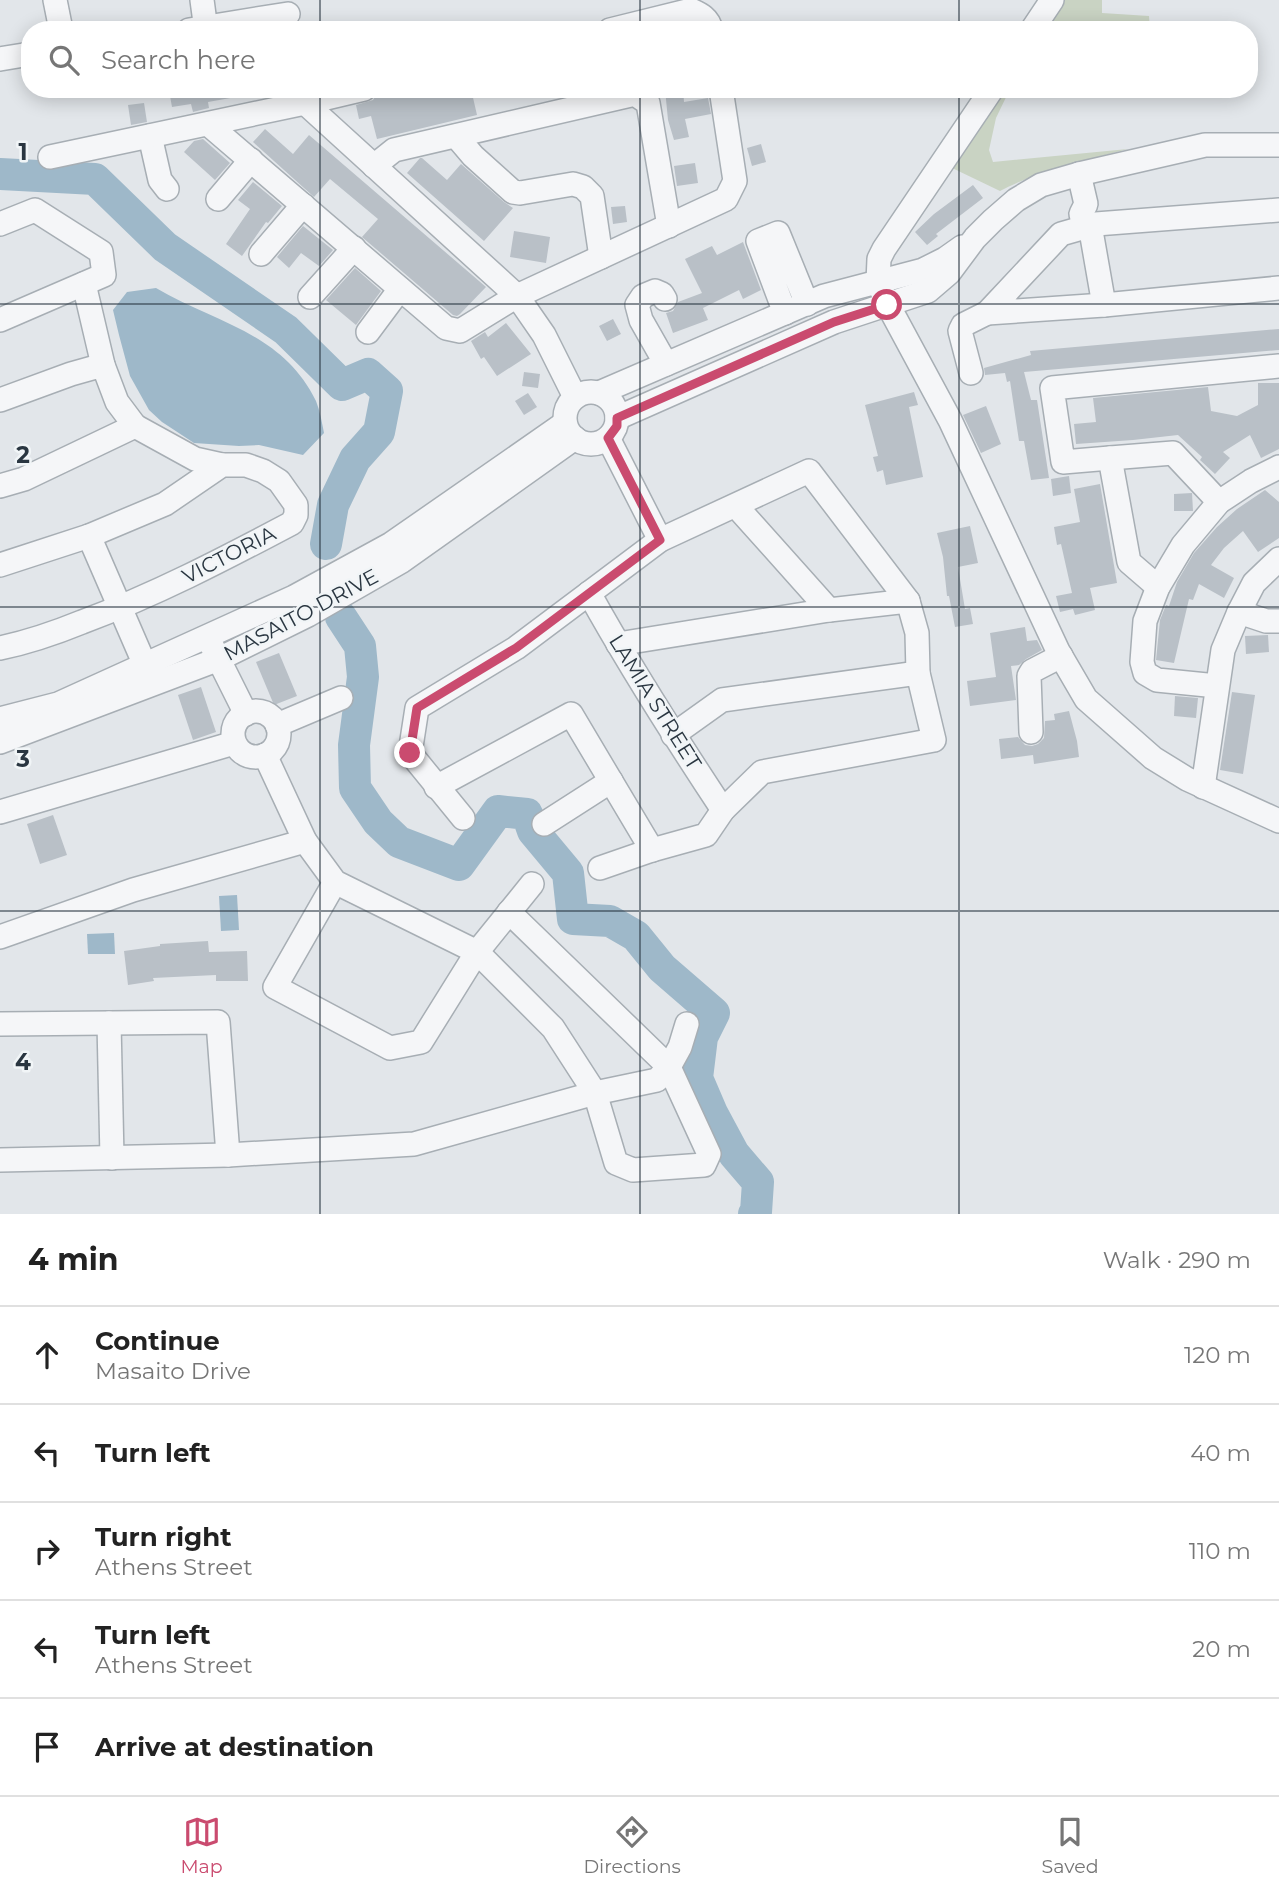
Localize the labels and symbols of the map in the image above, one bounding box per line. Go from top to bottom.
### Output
text: 1 [18,138,28,166]
route start [871,289,902,320]
text: 2 [16,441,30,469]
street label: VICTORIA [178,520,280,589]
street label: MASAITO DRIVE [219,563,382,666]
street label: LAMIA STREET [604,630,707,774]
route end [394,737,425,768]
text: 3 [15,745,30,773]
text: 4 [15,1048,31,1076]

